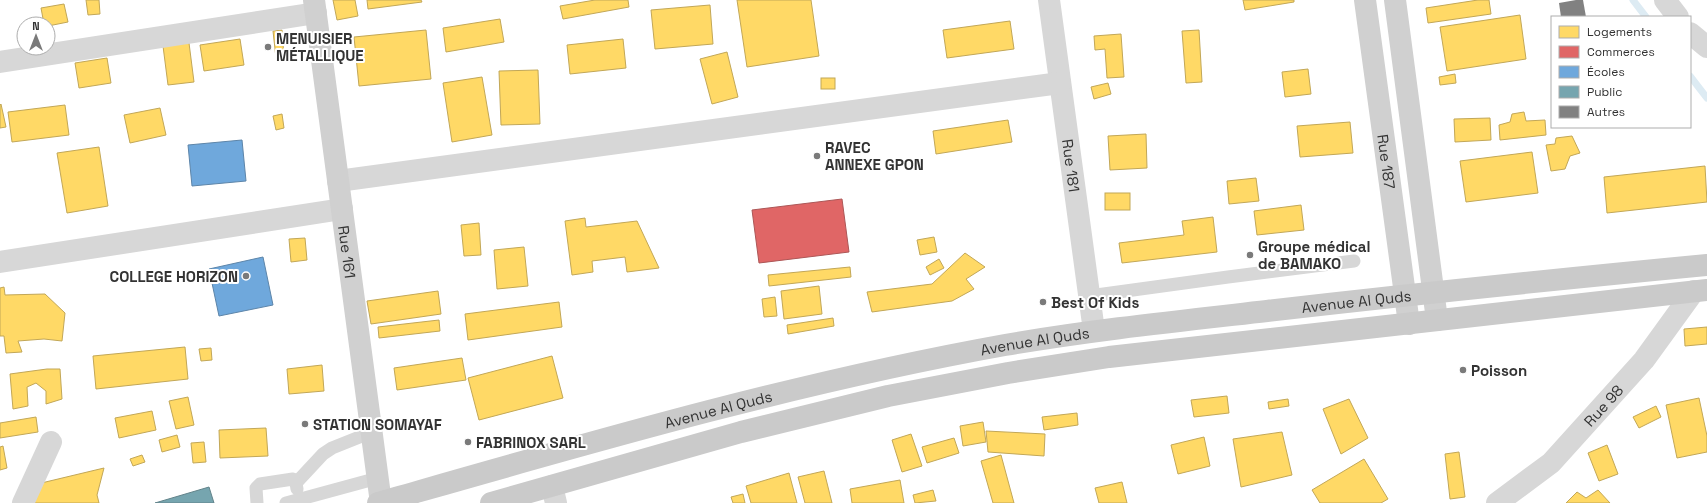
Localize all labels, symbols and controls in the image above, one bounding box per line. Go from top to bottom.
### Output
north arrow [16,16,56,56]
legend [1551,16,1691,128]
text: N [32,19,40,33]
text: Logements [1587,24,1652,40]
place label: MENUISIER MÉTALLIQUE [276,29,364,65]
marker: MENUISIER MÉTALLIQUE [263,42,273,52]
text: Commerces [1587,44,1655,60]
text: Écoles [1587,64,1625,80]
text: Public [1587,84,1622,100]
text: Autres [1587,104,1625,120]
street label: Rue 187 [1374,133,1400,190]
place label: RAVEC ANNEXE GPON [825,138,924,174]
street label: Rue 181 [1058,138,1085,193]
marker: RAVEC ANNEXE GPON [812,151,822,161]
street label: Rue 161 [335,224,360,279]
place label: Groupe médical de BAMAKO [1258,237,1371,273]
marker: Groupe médical de BAMAKO [1245,250,1255,260]
place label: COLLEGE HORIZON [110,267,238,286]
marker: COLLEGE HORIZON [241,271,251,281]
street label: Avenue Al Quds [1300,285,1412,316]
place label: Best Of Kids [1051,293,1139,312]
marker: Best Of Kids [1038,297,1048,307]
street label: Avenue Al Quds [979,323,1091,359]
place label: Poisson [1471,361,1527,380]
marker: Poisson [1458,365,1468,375]
street label: Rue 98 [1579,380,1627,430]
street label: Avenue Al Quds [662,386,774,432]
place label: STATION SOMAYAF [313,415,442,434]
marker: STATION SOMAYAF [300,419,310,429]
place label: FABRINOX SARL [476,433,586,452]
marker: FABRINOX SARL [463,437,473,447]

